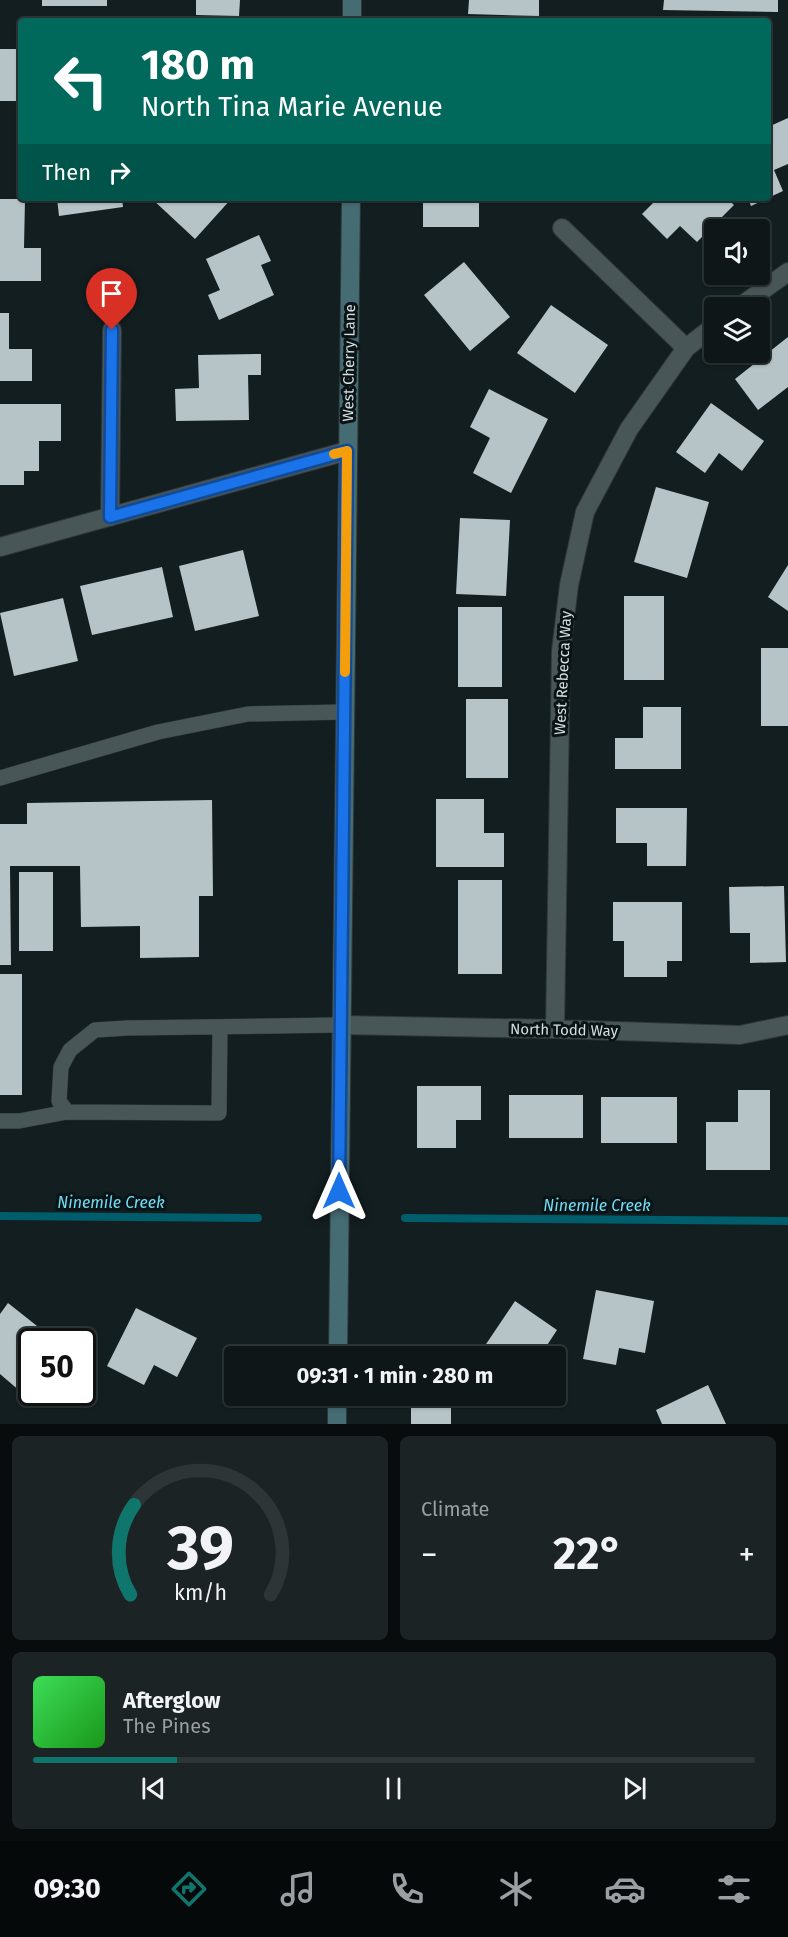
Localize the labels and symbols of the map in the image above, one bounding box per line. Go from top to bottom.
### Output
pin [86,268,137,330]
street label: West Cherry Lane [339,304,359,422]
street label: West Rebecca Way [551,610,575,735]
street label: North Todd Way [510,1020,619,1040]
position arrow [307,1159,371,1223]
water label: Ninemile Creek [57,1193,165,1212]
water label: Ninemile Creek [543,1196,651,1215]
speed limit sign: 50 [18,1328,96,1406]

